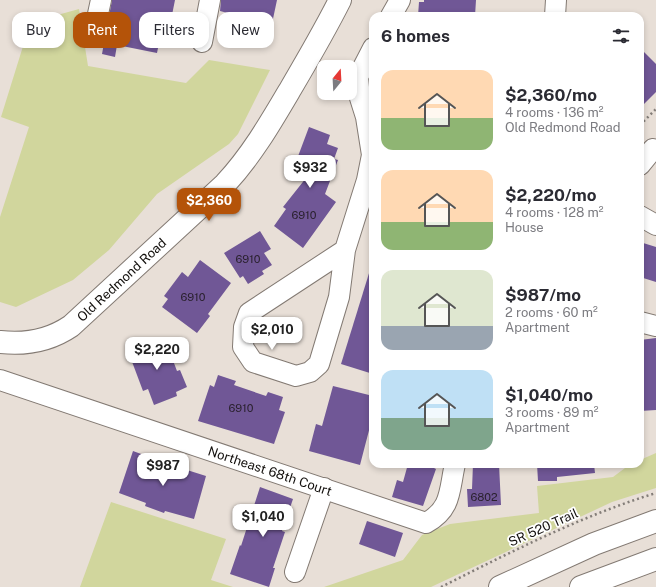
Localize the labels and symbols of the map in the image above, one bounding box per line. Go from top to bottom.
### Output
north arrow [317,60,357,100]
pin: $932 [286,155,334,189]
pin: $2,360 [176,188,242,222]
house number: 6910 [292,209,317,221]
street label: Old Redmond Road [74,235,169,325]
house number: 6910 [236,253,261,265]
house number: 6910 [181,291,206,303]
pin: $2,010 [239,317,305,351]
pin: $2,220 [124,337,190,371]
house number: 6910 [229,402,254,414]
street label: Northeast 68th Court [206,443,334,499]
pin: $987 [139,453,187,487]
house number: 6802 [470,491,498,503]
pin: $1,040 [230,504,296,538]
street label: SR 520 Trail [506,505,580,549]

